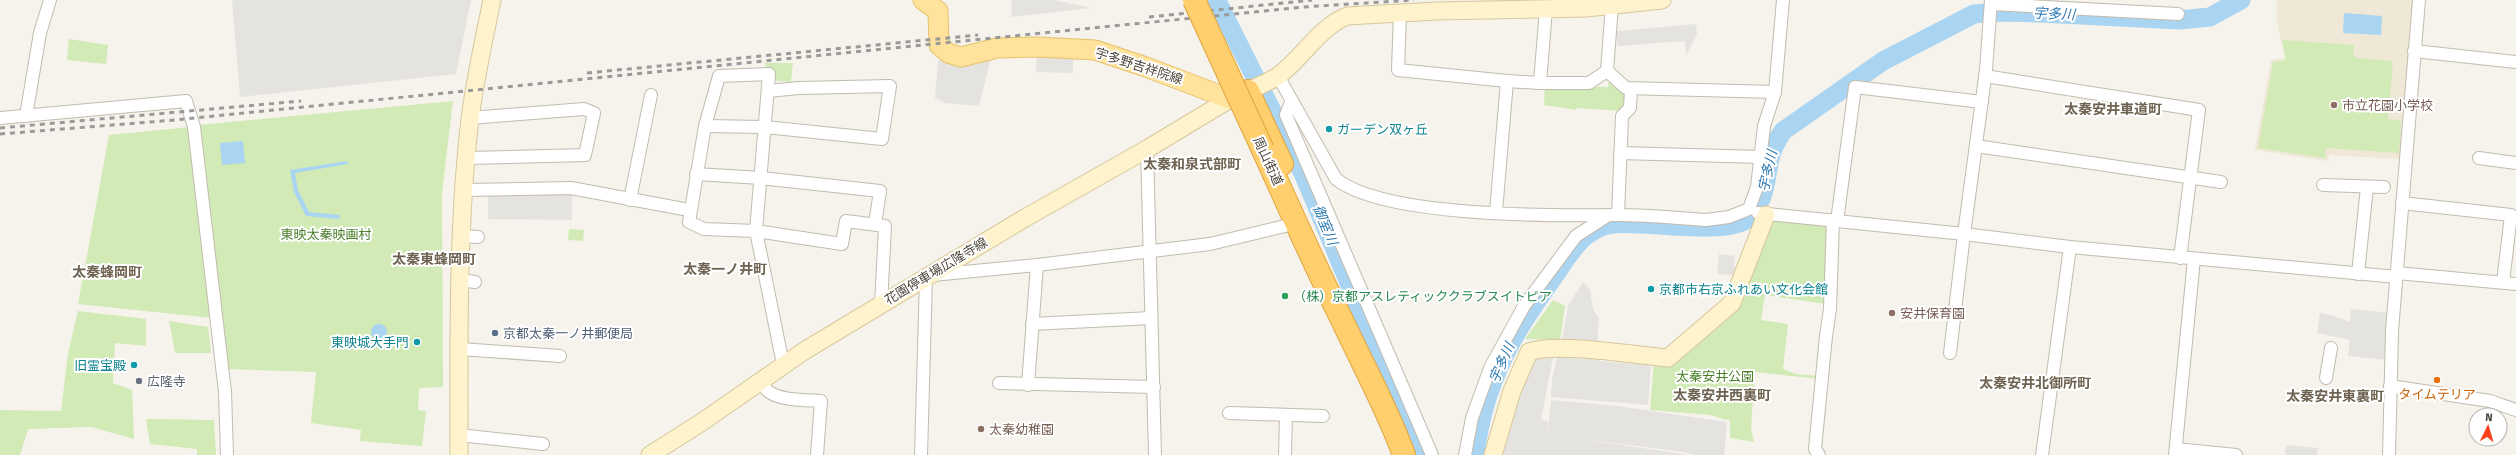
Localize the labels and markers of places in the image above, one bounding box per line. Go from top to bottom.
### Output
place label: 市立花園小学校 [2342,98,2433,113]
marker: 市立花園小学校 [2329,100,2339,110]
place label: ガーデン双ヶ丘 [1337,122,1428,137]
marker: ガーデン双ヶ丘 [1324,124,1334,134]
place label: 京都市右京ふれあい文化会館 [1659,282,1828,297]
marker: 京都市右京ふれあい文化会館 [1646,284,1656,294]
place label: （株）京都アスレティッククラブスイトピア [1293,289,1552,304]
marker: （株）京都アスレティッククラブスイトピア [1280,291,1290,301]
place label: 安井保育園 [1900,306,1965,321]
marker: 安井保育園 [1887,308,1897,318]
place label: 京都太秦一ノ井郵便局 [503,326,633,341]
marker: 京都太秦一ノ井郵便局 [490,328,500,338]
place label: 東映城大手門 [331,335,409,350]
marker: 東映城大手門 [412,337,422,347]
place label: 旧霊宝殿 [74,358,126,373]
marker: 旧霊宝殿 [129,360,139,370]
place label: 広隆寺 [147,374,186,389]
marker: タイムテリア [2432,375,2442,385]
marker: 広隆寺 [134,376,144,386]
place label: タイムテリア [2398,387,2476,402]
place label: 太秦幼稚園 [989,422,1054,437]
marker: 太秦幼稚園 [976,424,986,434]

